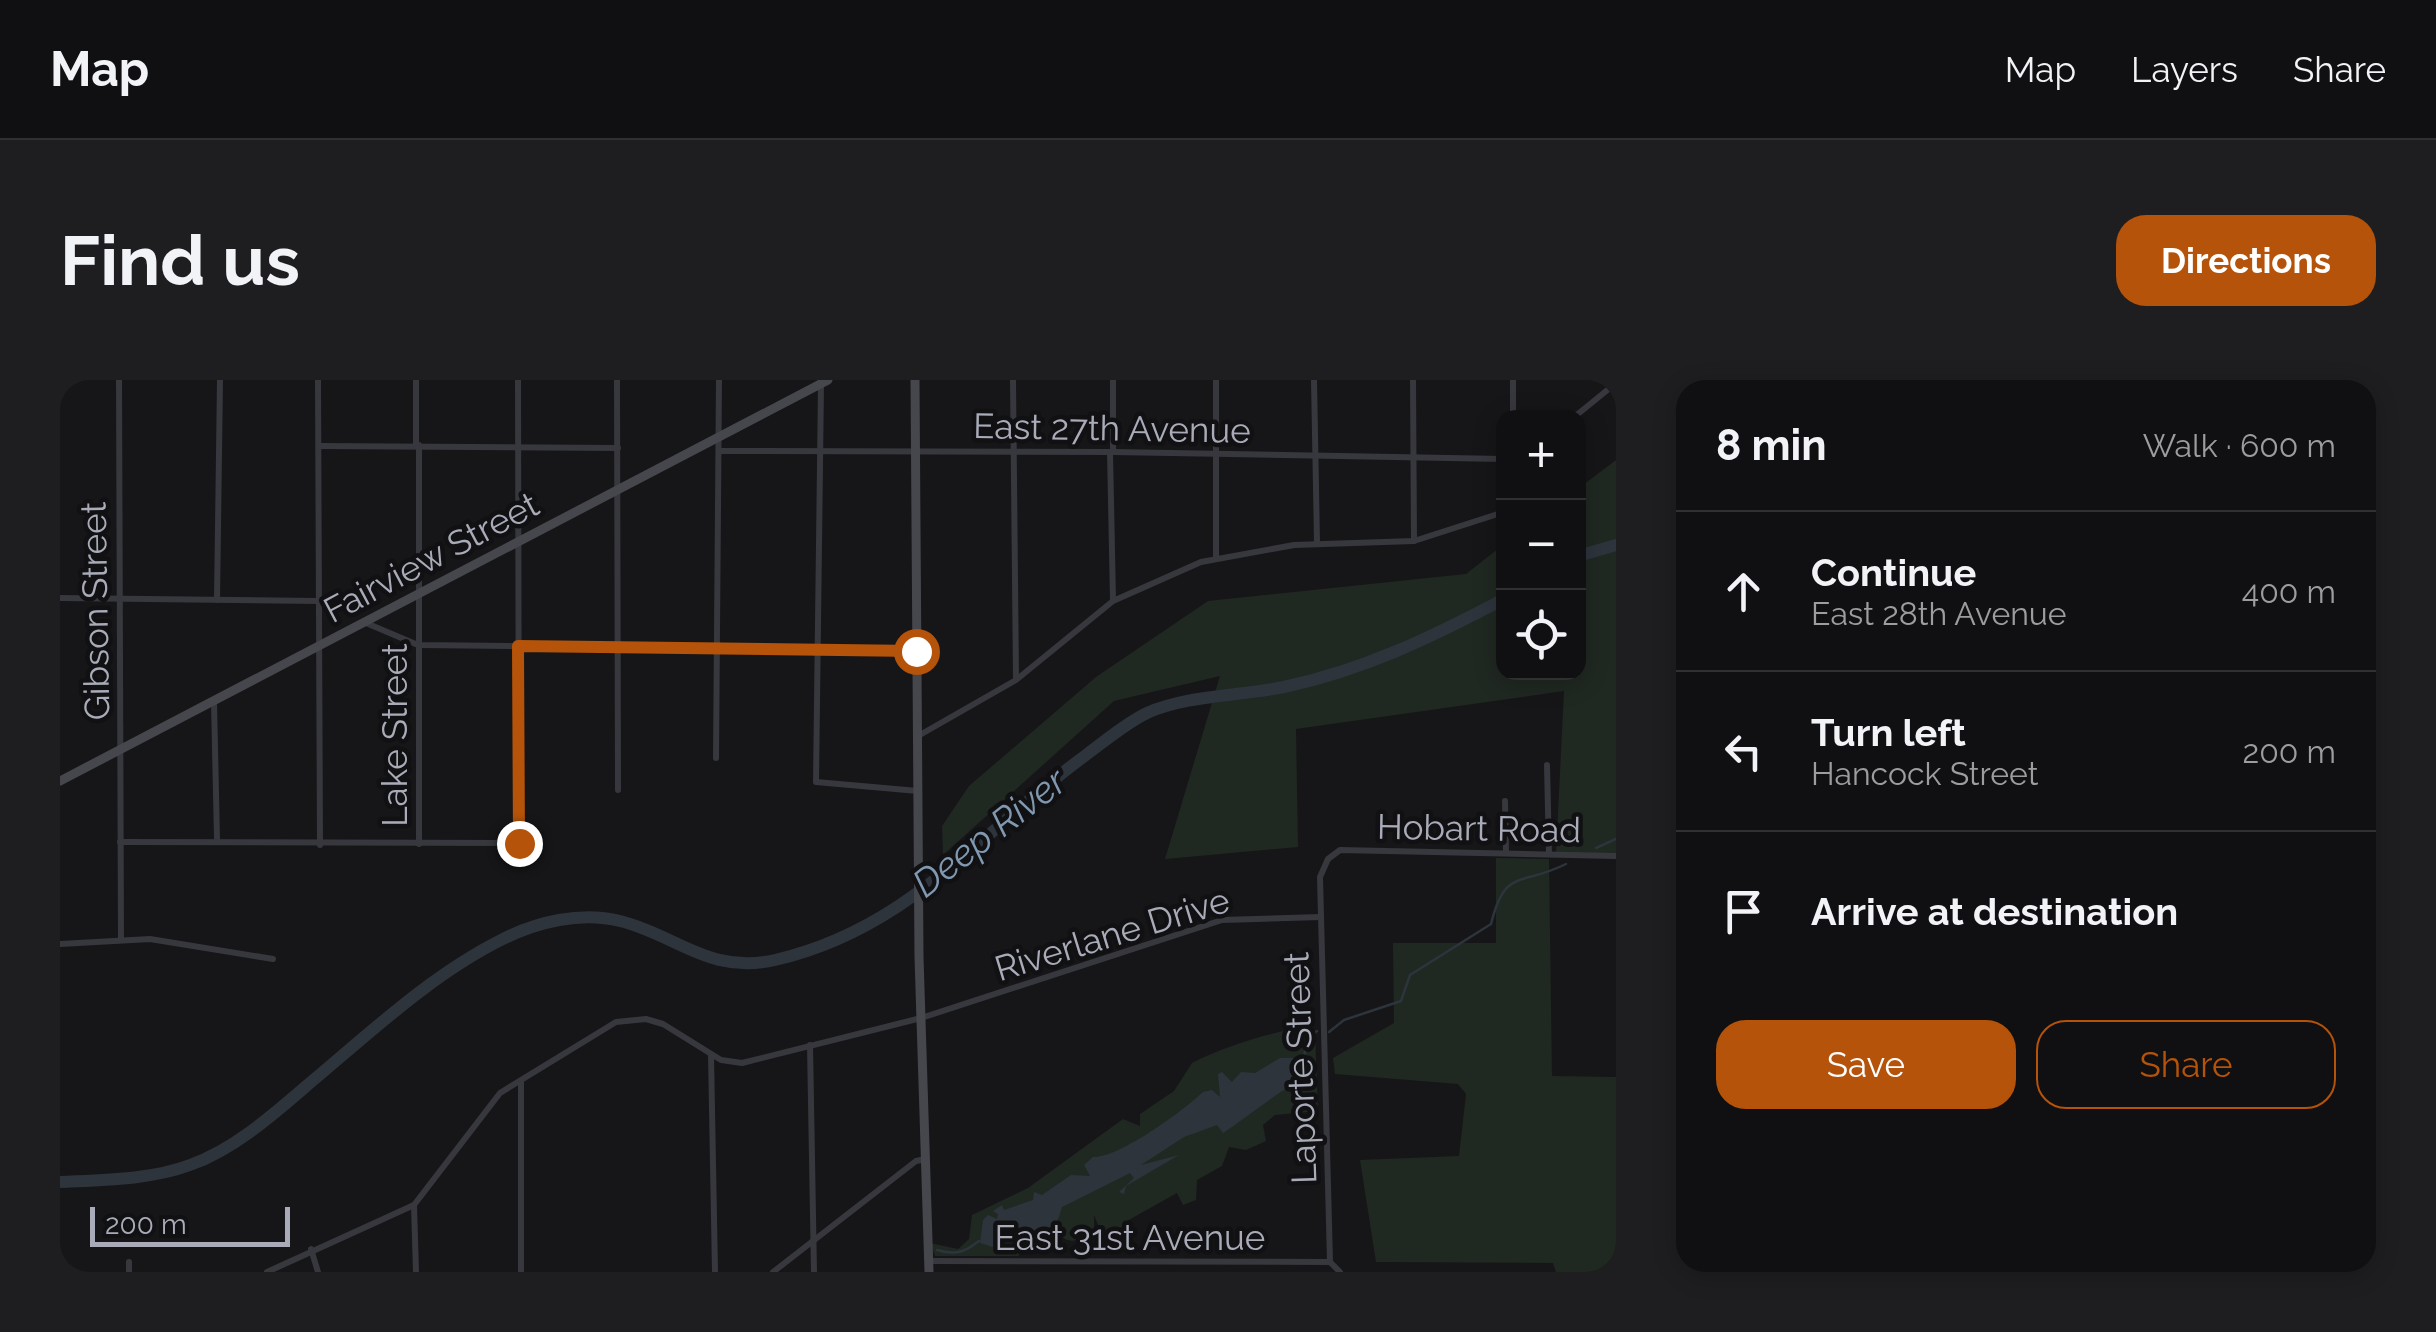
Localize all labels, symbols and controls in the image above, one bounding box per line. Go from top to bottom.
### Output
text: Map [50,41,149,97]
text: Map [2005,49,2076,90]
text: Layers [2131,49,2238,90]
text: Share [2293,49,2386,90]
button: Directions [2116,215,2376,306]
text: Find us [60,219,300,301]
street label: East 27th Avenue [973,405,1251,451]
map controls [1496,410,1586,680]
button: + [1496,410,1586,500]
text: 8 min [1716,421,1827,470]
text: Walk · 600 m [2143,427,2336,464]
street label: Fairview Street [317,483,546,631]
button: − [1496,500,1586,590]
street label: Gibson Street [73,501,117,721]
text: Continue [1811,550,1976,595]
icon: ahead [1716,564,1771,619]
text: 400 m [2242,573,2336,610]
button: locate [1496,590,1586,680]
text: East 28th Avenue [1811,595,2067,632]
route start [894,629,940,675]
street label: Lake Street [374,643,415,827]
text: Turn left [1811,710,1966,755]
icon: left [1716,724,1771,779]
text: 200 m [2243,733,2336,770]
text: Hancock Street [1811,755,2038,792]
water label: Deep River [903,757,1076,906]
street label: Hobart Road [1377,806,1581,850]
route end [497,821,543,867]
street label: Riverlane Drive [990,879,1234,989]
icon: arrive [1716,884,1771,939]
text: Arrive at destination [1811,889,2178,934]
street label: Laporte Street [1275,951,1325,1185]
button: Save [1716,1020,2016,1109]
button: Share [2036,1020,2336,1109]
scale bar [90,1202,290,1246]
text: 200 m [105,1208,187,1241]
street label: East 31st Avenue [995,1217,1265,1258]

